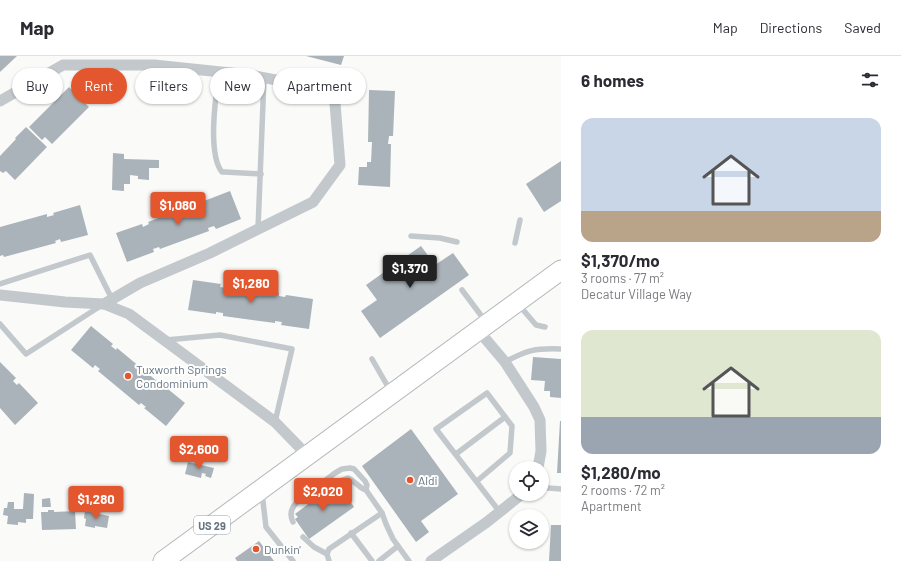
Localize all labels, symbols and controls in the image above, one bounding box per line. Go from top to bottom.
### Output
text: Map [20,16,54,39]
text: Map [713,19,738,36]
text: Directions [760,19,822,36]
text: Saved [844,19,881,36]
chip: Buy [12,68,63,104]
chip: Rent [71,68,127,104]
chip: Filters [135,68,202,104]
chip: New [210,68,265,104]
chip: Apartment [273,68,366,104]
icon: filters [859,69,881,91]
text: 6 homes [581,70,644,90]
icon: home [695,144,767,216]
pin: $1,080 [145,192,211,226]
text: $1,080 [160,197,197,213]
text: $1,370/mo [581,250,660,270]
pin: $1,370 [377,255,443,289]
text: $1,370 [392,260,428,276]
pin: $1,280 [218,270,284,304]
text: 3 rooms · 77 m² [581,270,664,286]
text: $1,280 [232,275,270,291]
text: Decatur Village Way [581,286,692,302]
icon: home [695,356,767,428]
place label: Tuxworth Springs Condominium [136,362,227,390]
marker: Tuxworth Springs Condominium [123,371,133,381]
pin: $2,600 [166,436,232,470]
text: $2,600 [179,441,219,457]
map controls [509,461,549,549]
button: locate [509,461,549,501]
text: $1,280/mo [581,462,661,482]
place label: Aldi [418,473,438,487]
marker: Aldi [405,475,415,485]
pin: $2,020 [290,478,356,512]
text: 2 rooms · 72 m² [581,482,665,498]
text: $2,020 [303,483,343,499]
pin: $1,280 [63,486,129,520]
text: $1,280 [77,491,115,507]
text: Apartment [581,498,642,514]
button: layers [509,509,549,549]
road number: US 29 [194,516,230,534]
place label: Dunkin' [264,542,301,556]
marker: Dunkin' [251,544,261,554]

